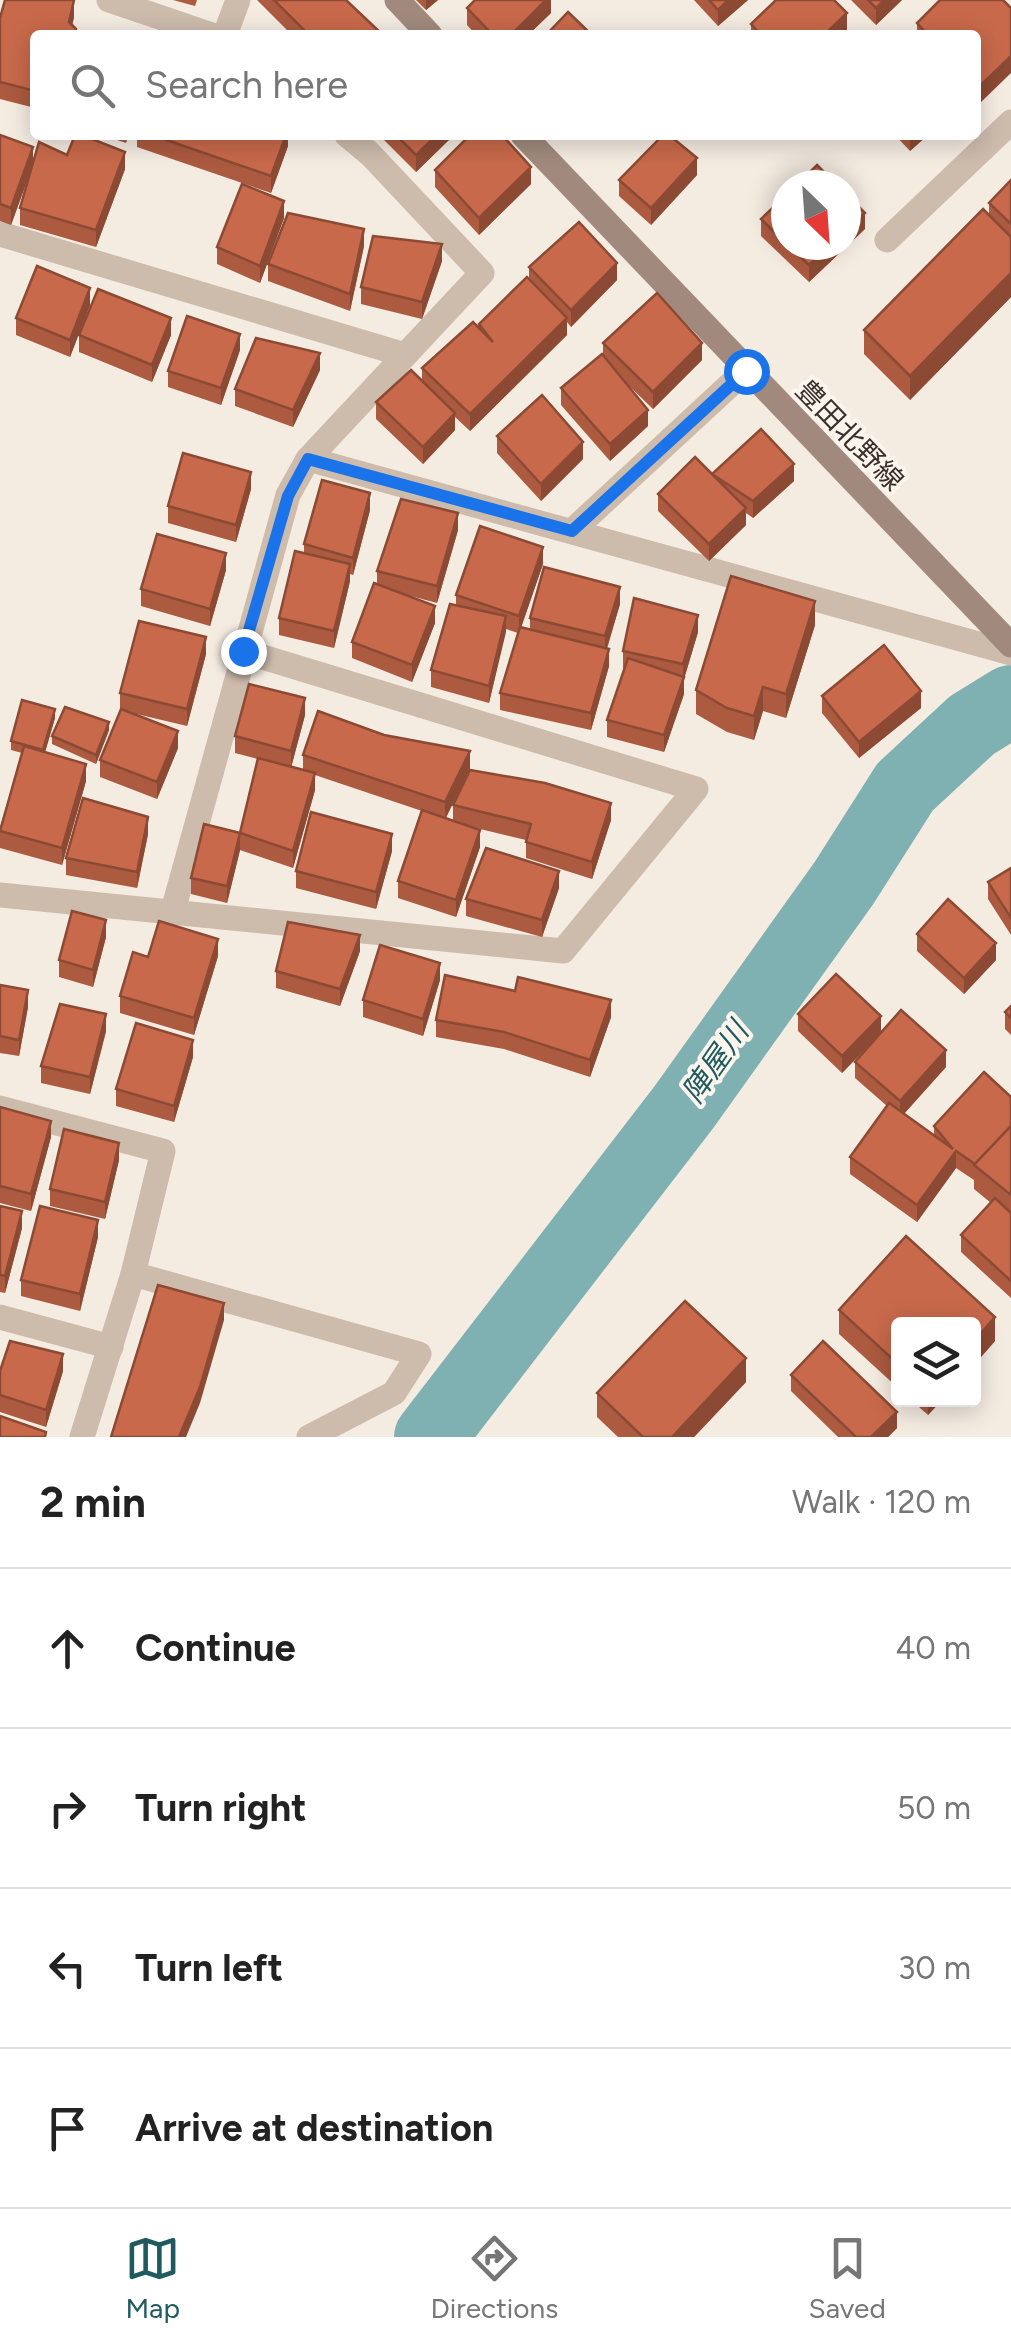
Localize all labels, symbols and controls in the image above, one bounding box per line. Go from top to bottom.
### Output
search box [30,30,981,140]
icon: search [65,58,120,113]
text: Search here [145,62,348,108]
north arrow [771,170,861,260]
route start [724,349,770,395]
street label: 豊田北野線 [789,373,911,497]
route end [221,629,267,675]
water label: 陣屋川 [674,1012,758,1109]
map controls [891,1317,981,1407]
button: layers [891,1317,981,1407]
text: 2 min [40,1477,146,1528]
text: Walk · 120 m [792,1483,971,1521]
icon: ahead [40,1621,95,1676]
text: Continue [135,1625,296,1671]
text: 40 m [895,1629,971,1667]
icon: right [40,1781,95,1836]
text: Turn right [135,1785,307,1831]
text: 50 m [897,1789,971,1827]
icon: left [40,1941,95,1996]
text: Turn left [135,1945,283,1991]
text: 30 m [898,1949,971,1987]
icon: arrive [40,2101,95,2156]
text: Arrive at destination [135,2105,493,2151]
tab: Map [125,2231,180,2325]
tab: Directions [431,2231,558,2325]
tab: Saved [809,2231,886,2325]

